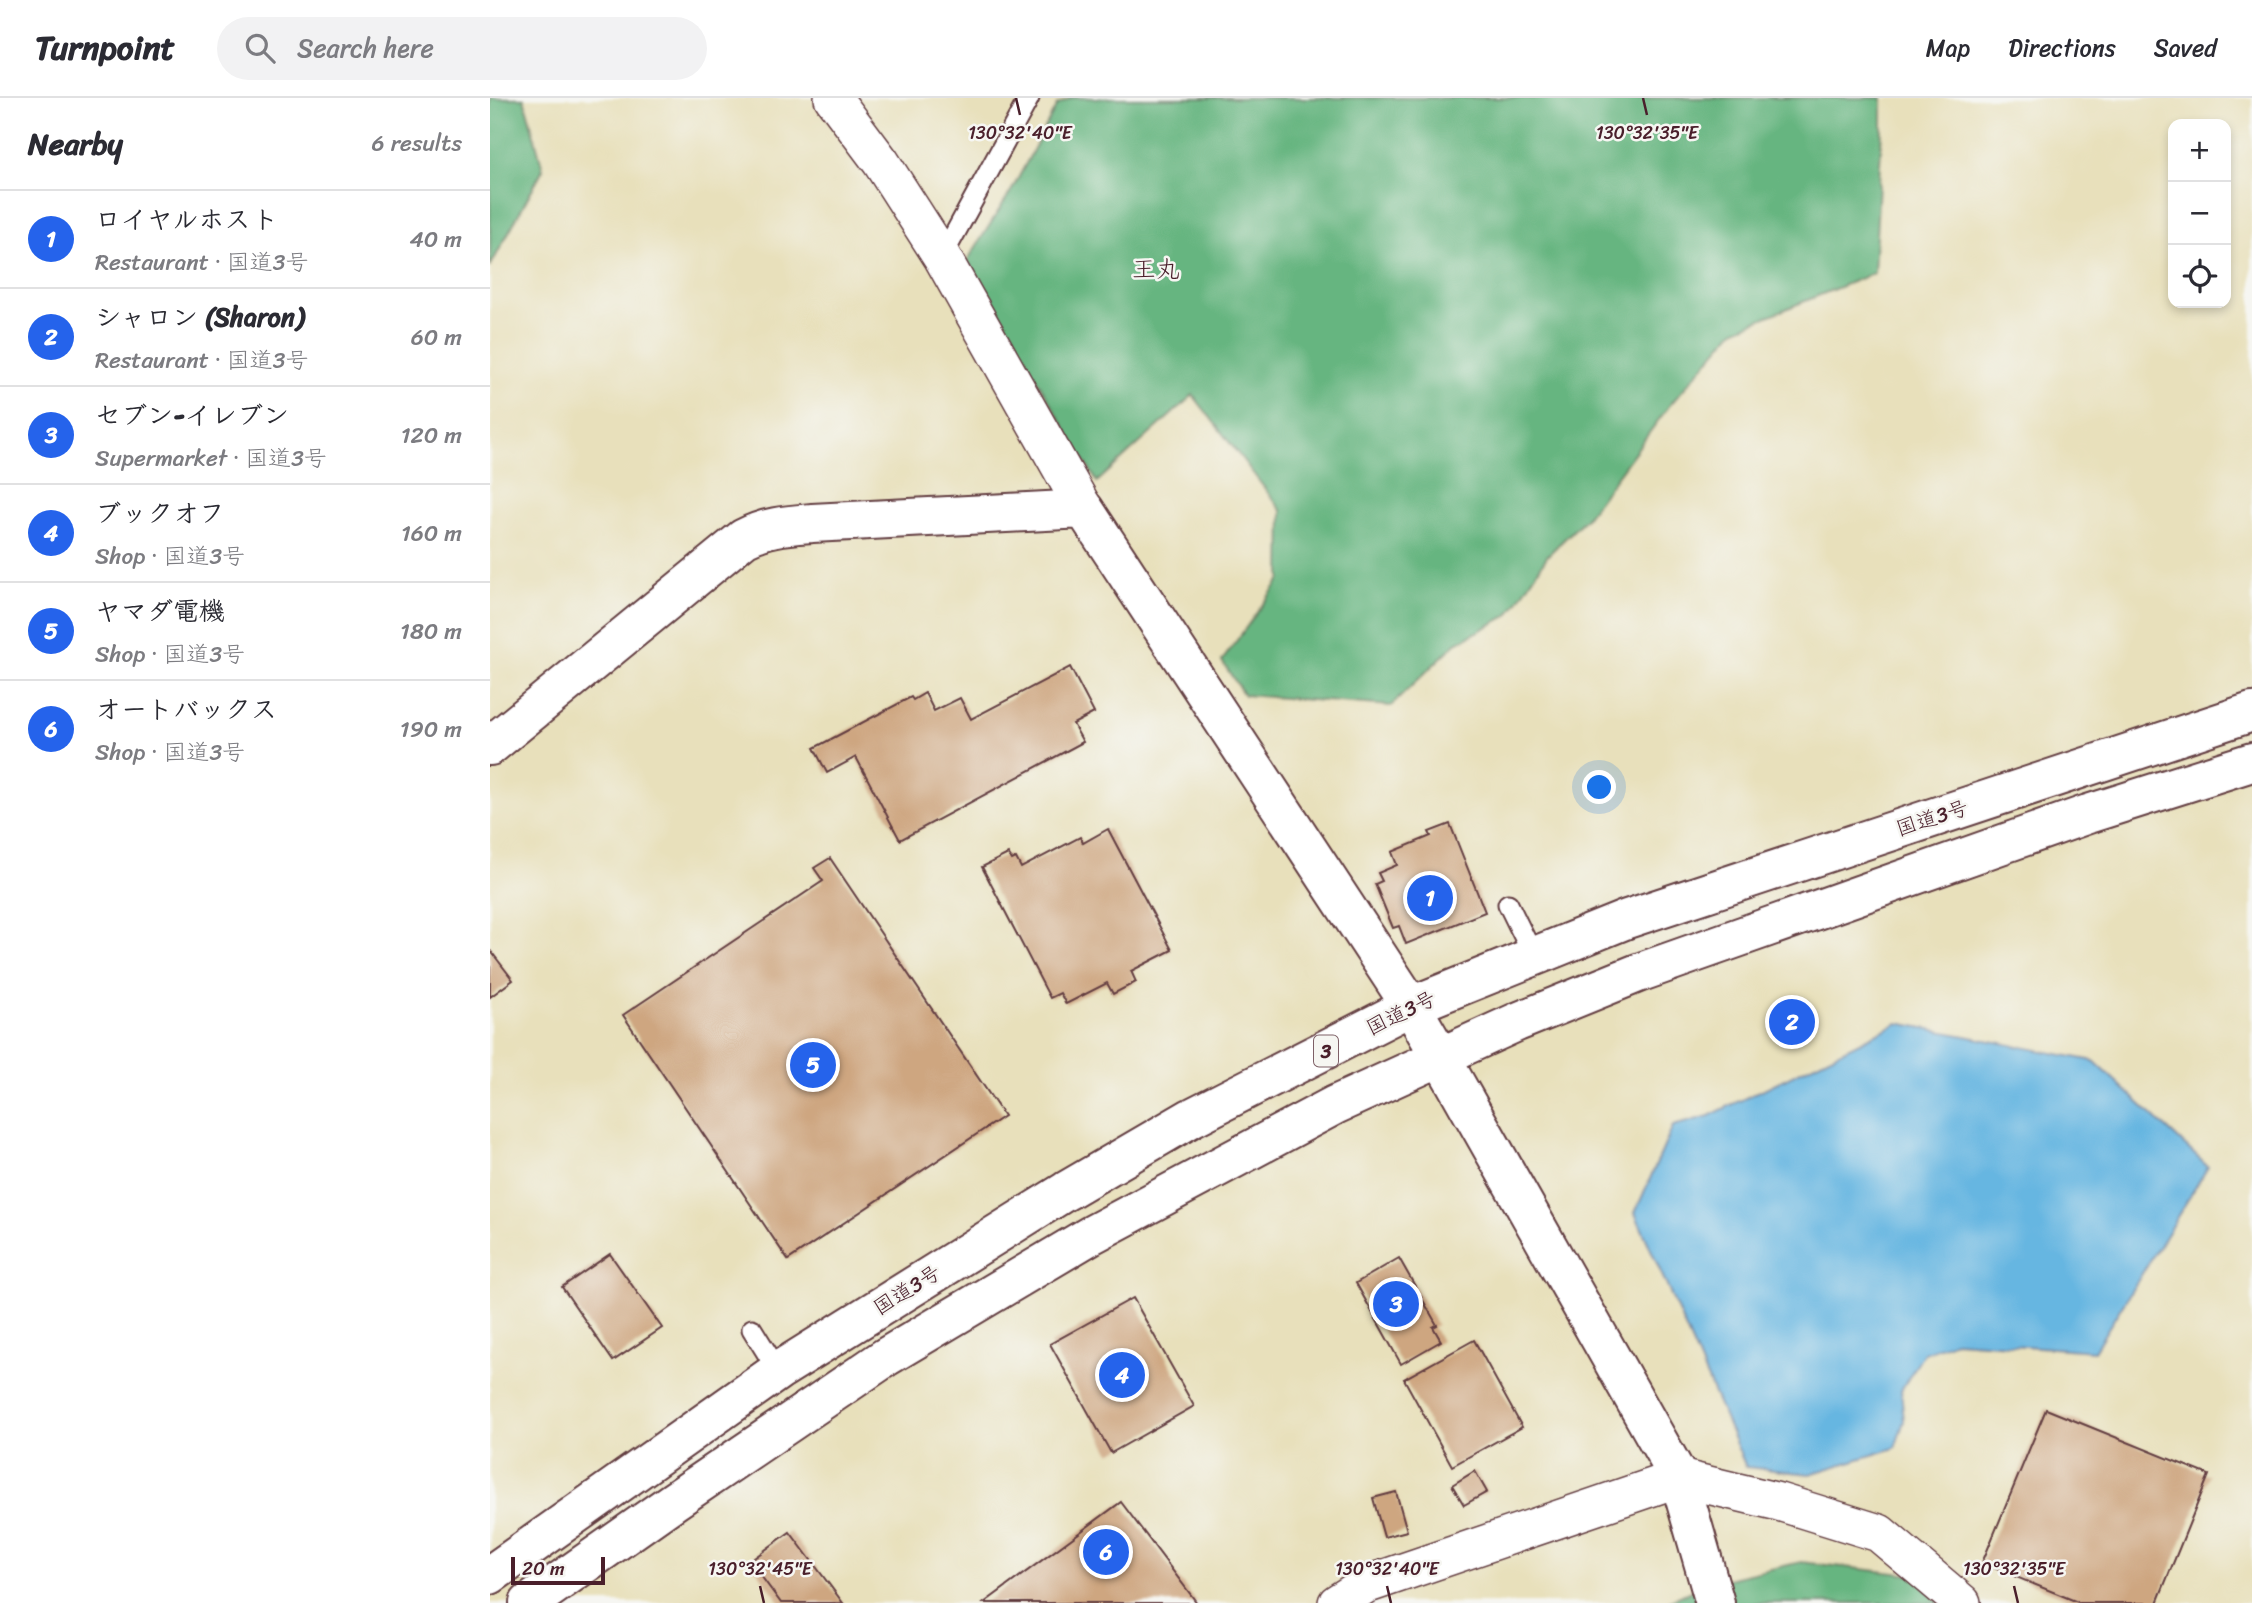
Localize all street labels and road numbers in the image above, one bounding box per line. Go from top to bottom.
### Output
street label: 国道3号 [1891,788,1973,848]
street label: 国道3号 [1359,980,1443,1046]
road number: 3 [1314,1035,1338,1066]
street label: 国道3号 [865,1254,949,1326]

